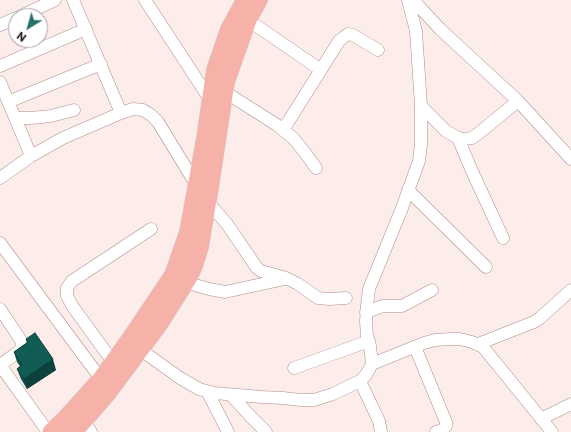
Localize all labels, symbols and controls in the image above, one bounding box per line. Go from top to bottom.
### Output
north arrow [8,8,48,48]
text: N [14,30,28,45]

